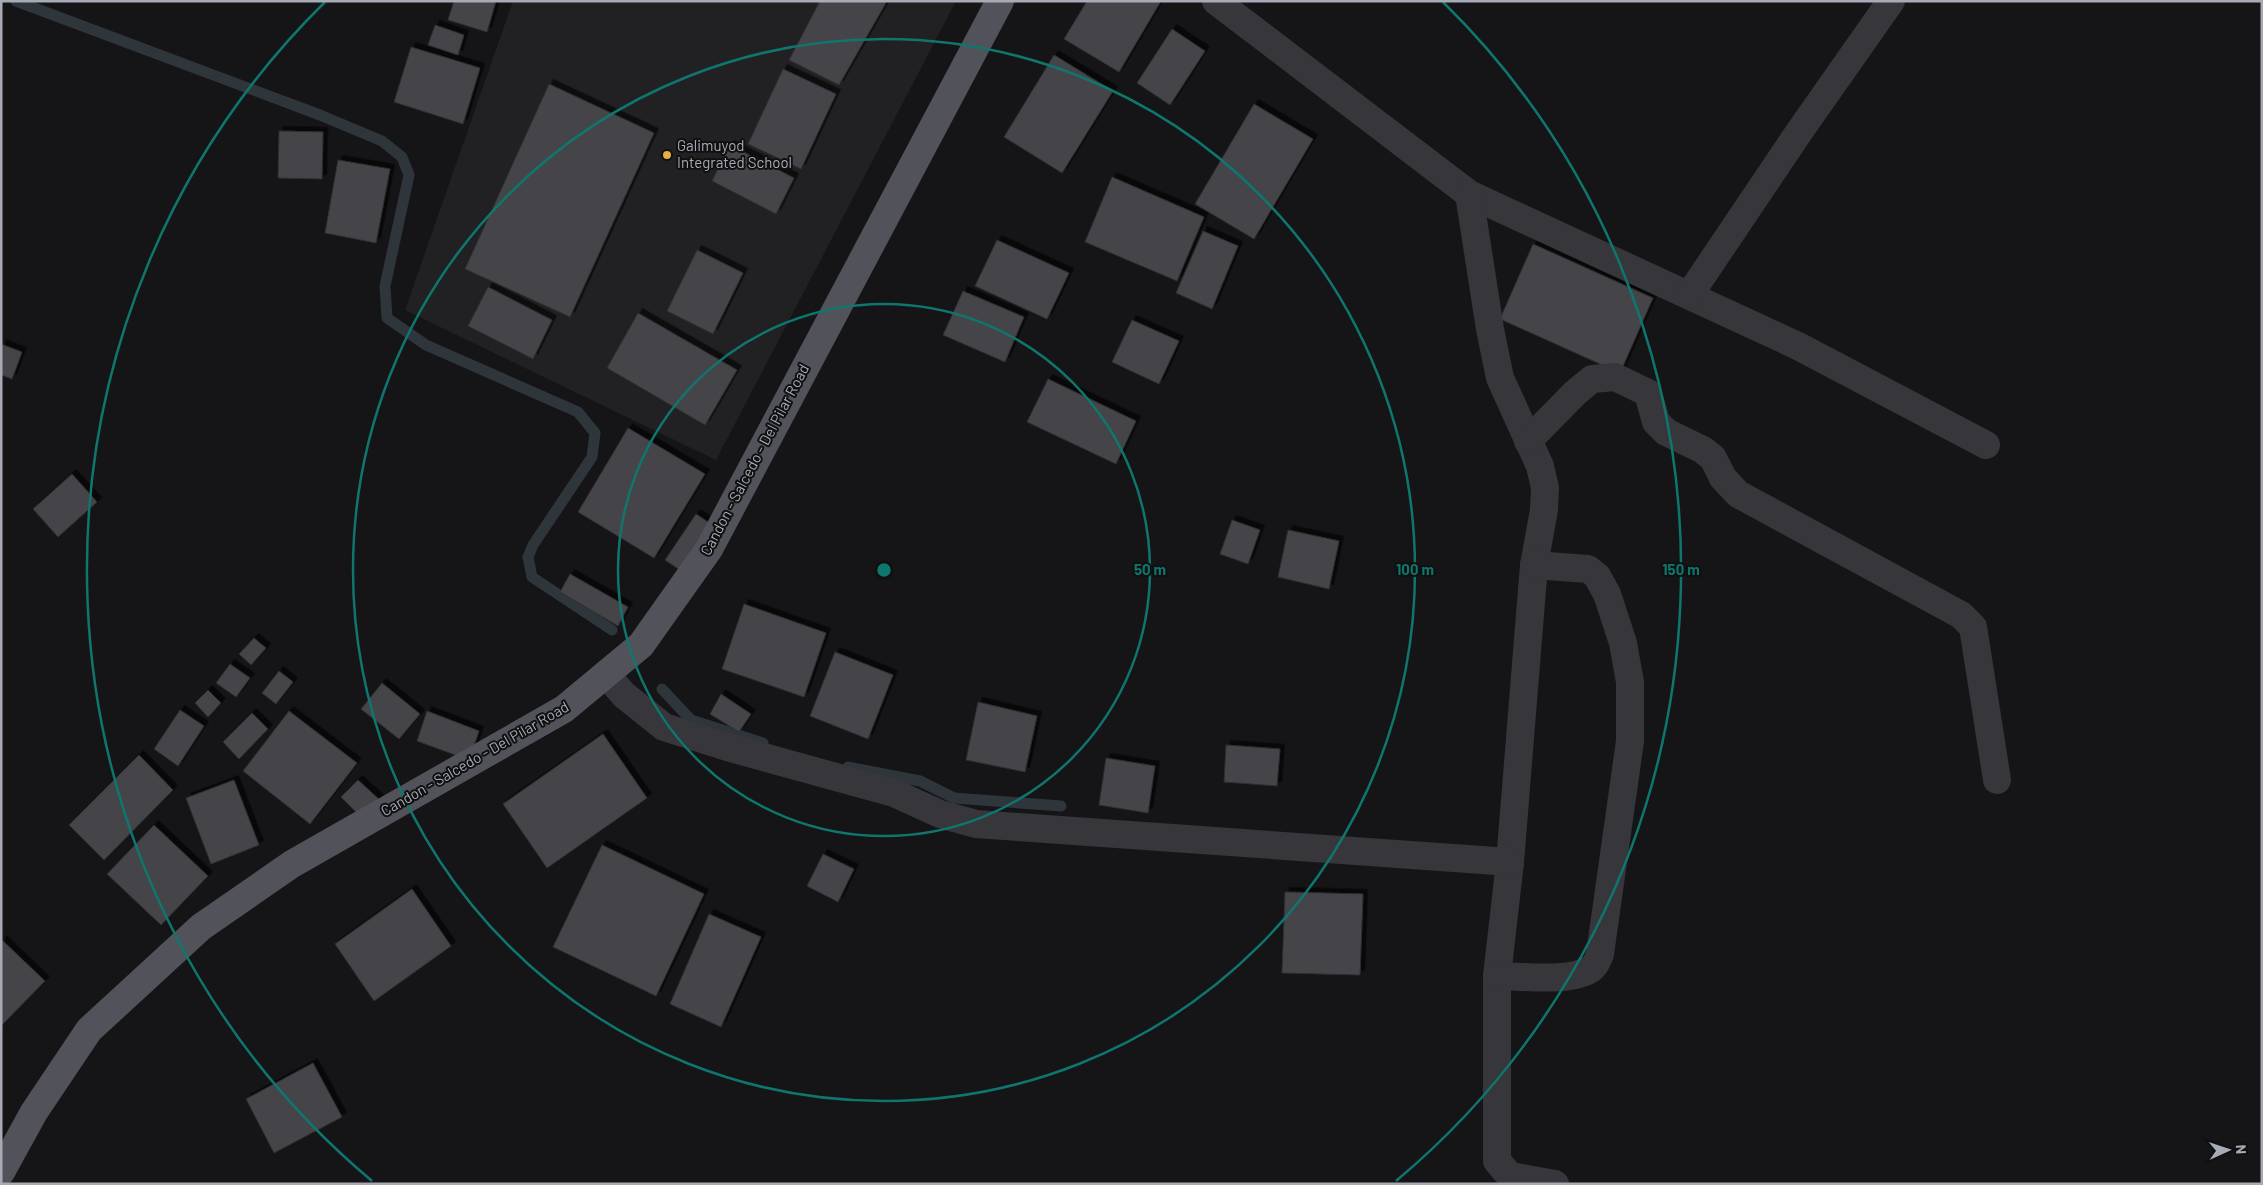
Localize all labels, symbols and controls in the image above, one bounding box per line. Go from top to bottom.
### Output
place label: Galimuyod Integrated School [677,136,792,171]
marker: Galimuyod Integrated School [661,149,673,161]
street label: Candon - Salcedo - Del Pilar Road [696,361,812,558]
text: 50 m [1134,560,1166,578]
text: 100 m [1396,560,1434,578]
text: 150 m [1662,560,1700,578]
centre of rings [875,561,893,579]
street label: Candon - Salcedo - Del Pilar Road [377,697,572,819]
north arrow [2203,1125,2253,1175]
text: N [2233,1144,2250,1154]

